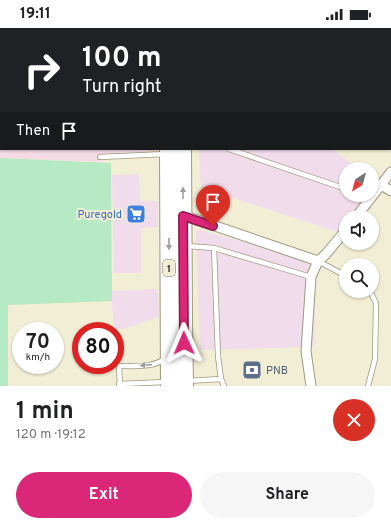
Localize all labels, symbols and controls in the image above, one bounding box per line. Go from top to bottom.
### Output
text: 19:11 [20,5,51,24]
text: 100 m [82,41,162,77]
icon: right [16,44,68,96]
text: Turn right [82,76,162,99]
icon: arrive [58,120,80,142]
text: Then [16,122,50,141]
north arrow [339,162,379,202]
map controls [339,162,379,298]
pin [196,185,230,226]
one-way arrow [180,186,186,199]
icon: arrive [202,191,224,213]
supermarket icon: Puregold [125,203,147,225]
place label: Puregold [78,208,122,222]
button: sound [339,210,379,250]
one-way arrow [166,238,172,251]
button: search [339,258,379,298]
road number: 1 [163,260,175,276]
speed limit sign: 80 [72,322,124,374]
position arrow [163,322,205,364]
text: 70 [26,330,50,356]
text: km/h [26,351,50,364]
bank icon: PNB [241,359,263,381]
one-way arrow [139,362,152,368]
place label: PNB [266,364,288,378]
text: 1 min [16,397,74,427]
button: close [333,399,375,441]
text: 120 m · 19:12 [16,427,86,443]
button: Exit [16,472,192,518]
button: Share [200,472,375,518]

